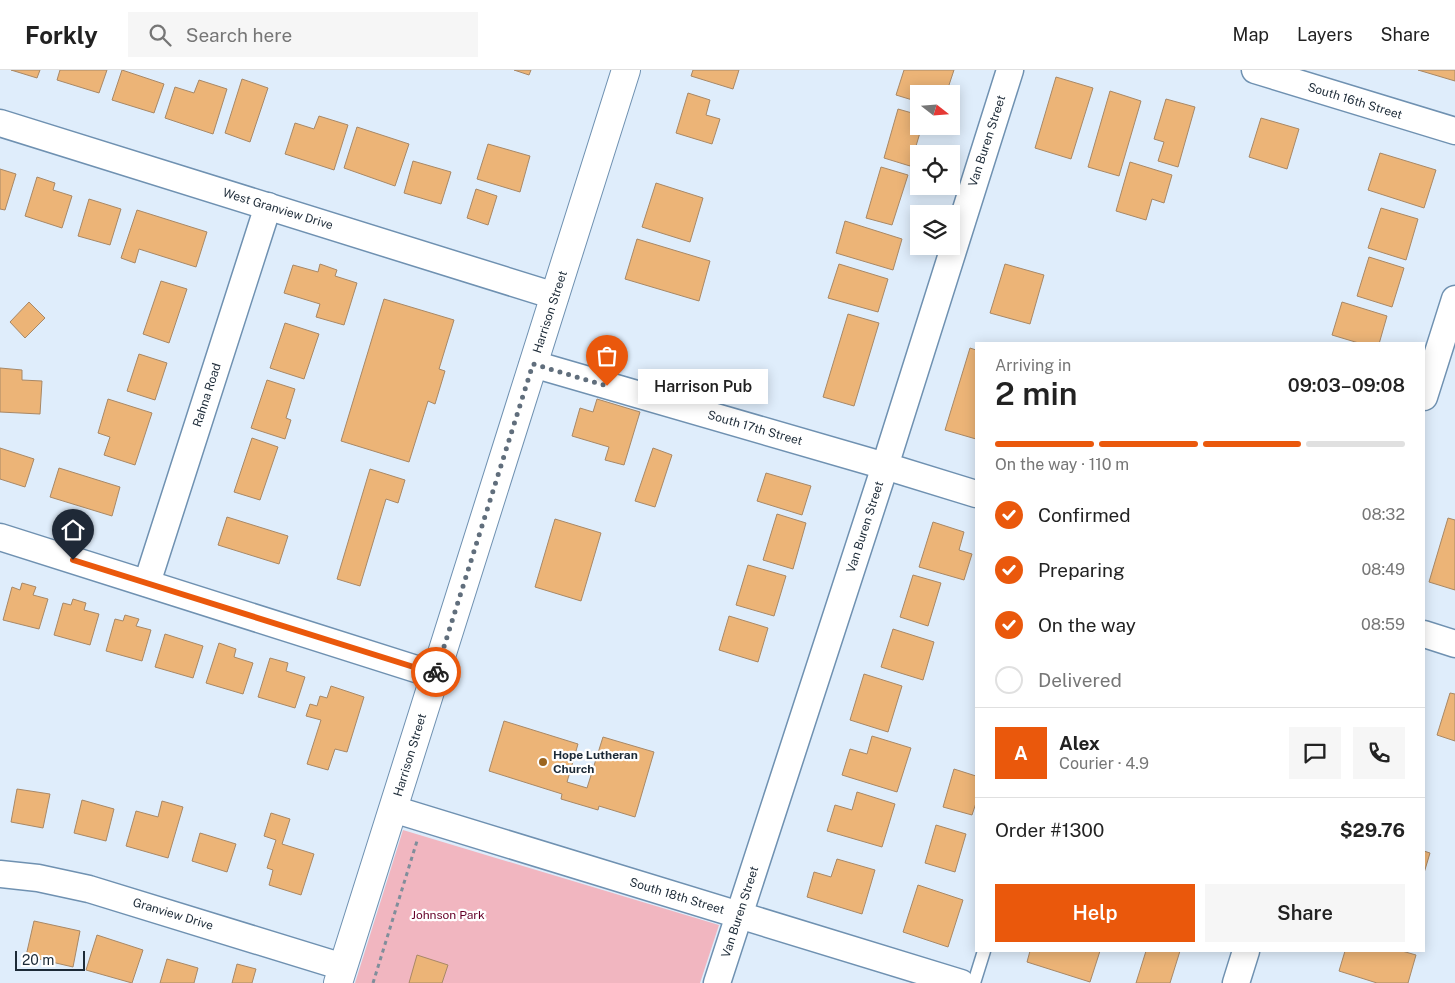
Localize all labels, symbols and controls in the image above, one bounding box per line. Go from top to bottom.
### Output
search box [128,12,478,57]
text: Forkly [25,21,98,49]
icon: search [146,21,174,49]
text: Search here [186,24,292,46]
text: Map [1233,24,1269,45]
text: Layers [1297,24,1353,45]
text: Share [1381,24,1430,45]
street label: South 16th Street [1306,80,1404,122]
north arrow [910,85,960,135]
map controls [910,85,960,255]
street label: Van Buren Street [966,93,1008,189]
button: locate [910,145,960,195]
street label: West Granview Drive [221,186,335,232]
button: layers [910,205,960,255]
street label: Harrison Street [530,269,570,355]
pin [586,335,628,386]
icon: bag [593,342,621,370]
text: Arriving in [995,356,1071,375]
street label: Rahna Road [190,361,224,429]
callout: Harrison Pub [637,368,767,404]
text: 09:03–09:08 [1288,374,1405,396]
text: 2 min [995,375,1078,412]
text: Harrison Pub [654,377,752,396]
street label: South 17th Street [706,408,804,448]
text: On the way · 110 m [995,455,1129,474]
street label: Van Buren Street [844,479,886,575]
icon: check [995,501,1023,529]
text: Confirmed [1038,504,1131,526]
text: 08:32 [1362,505,1405,524]
pin [52,509,94,560]
icon: home [59,516,87,544]
icon: check [995,556,1023,584]
text: Preparing [1038,559,1125,581]
text: 08:49 [1361,560,1405,579]
icon: check [995,611,1023,639]
text: On the way [1038,614,1136,636]
text: 08:59 [1361,615,1405,634]
courier [411,647,461,697]
icon: bike [422,658,450,686]
text: Delivered [1038,669,1122,691]
street label: Harrison Street [391,712,429,798]
button: chat [1289,727,1341,779]
button: phone [1353,727,1405,779]
text: Alex [1059,732,1100,754]
text: A [1014,742,1028,764]
place label: Hope Lutheran Church [553,748,638,776]
text: Courier · 4.9 [1059,754,1149,773]
marker: Hope Lutheran Church [537,756,549,768]
text: Order #1300 [995,819,1104,841]
text: $29.76 [1340,819,1405,841]
street label: Van Buren Street [719,864,761,960]
street label: South 18th Street [628,875,726,917]
button: Help [995,884,1195,942]
button: Share [1205,884,1405,942]
street label: Granview Drive [131,895,215,933]
park label: Johnson Park [411,908,485,922]
scale bar [15,948,85,971]
text: 20 m [22,952,54,968]

